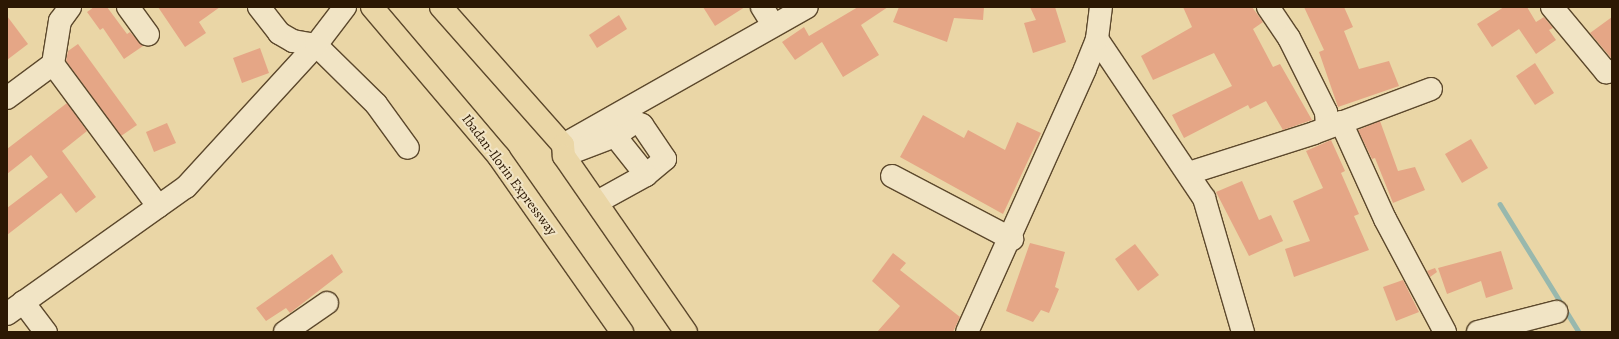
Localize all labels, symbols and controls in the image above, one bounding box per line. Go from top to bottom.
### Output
street label: Ibadan-Ilorin Expressway [458,111,560,239]

